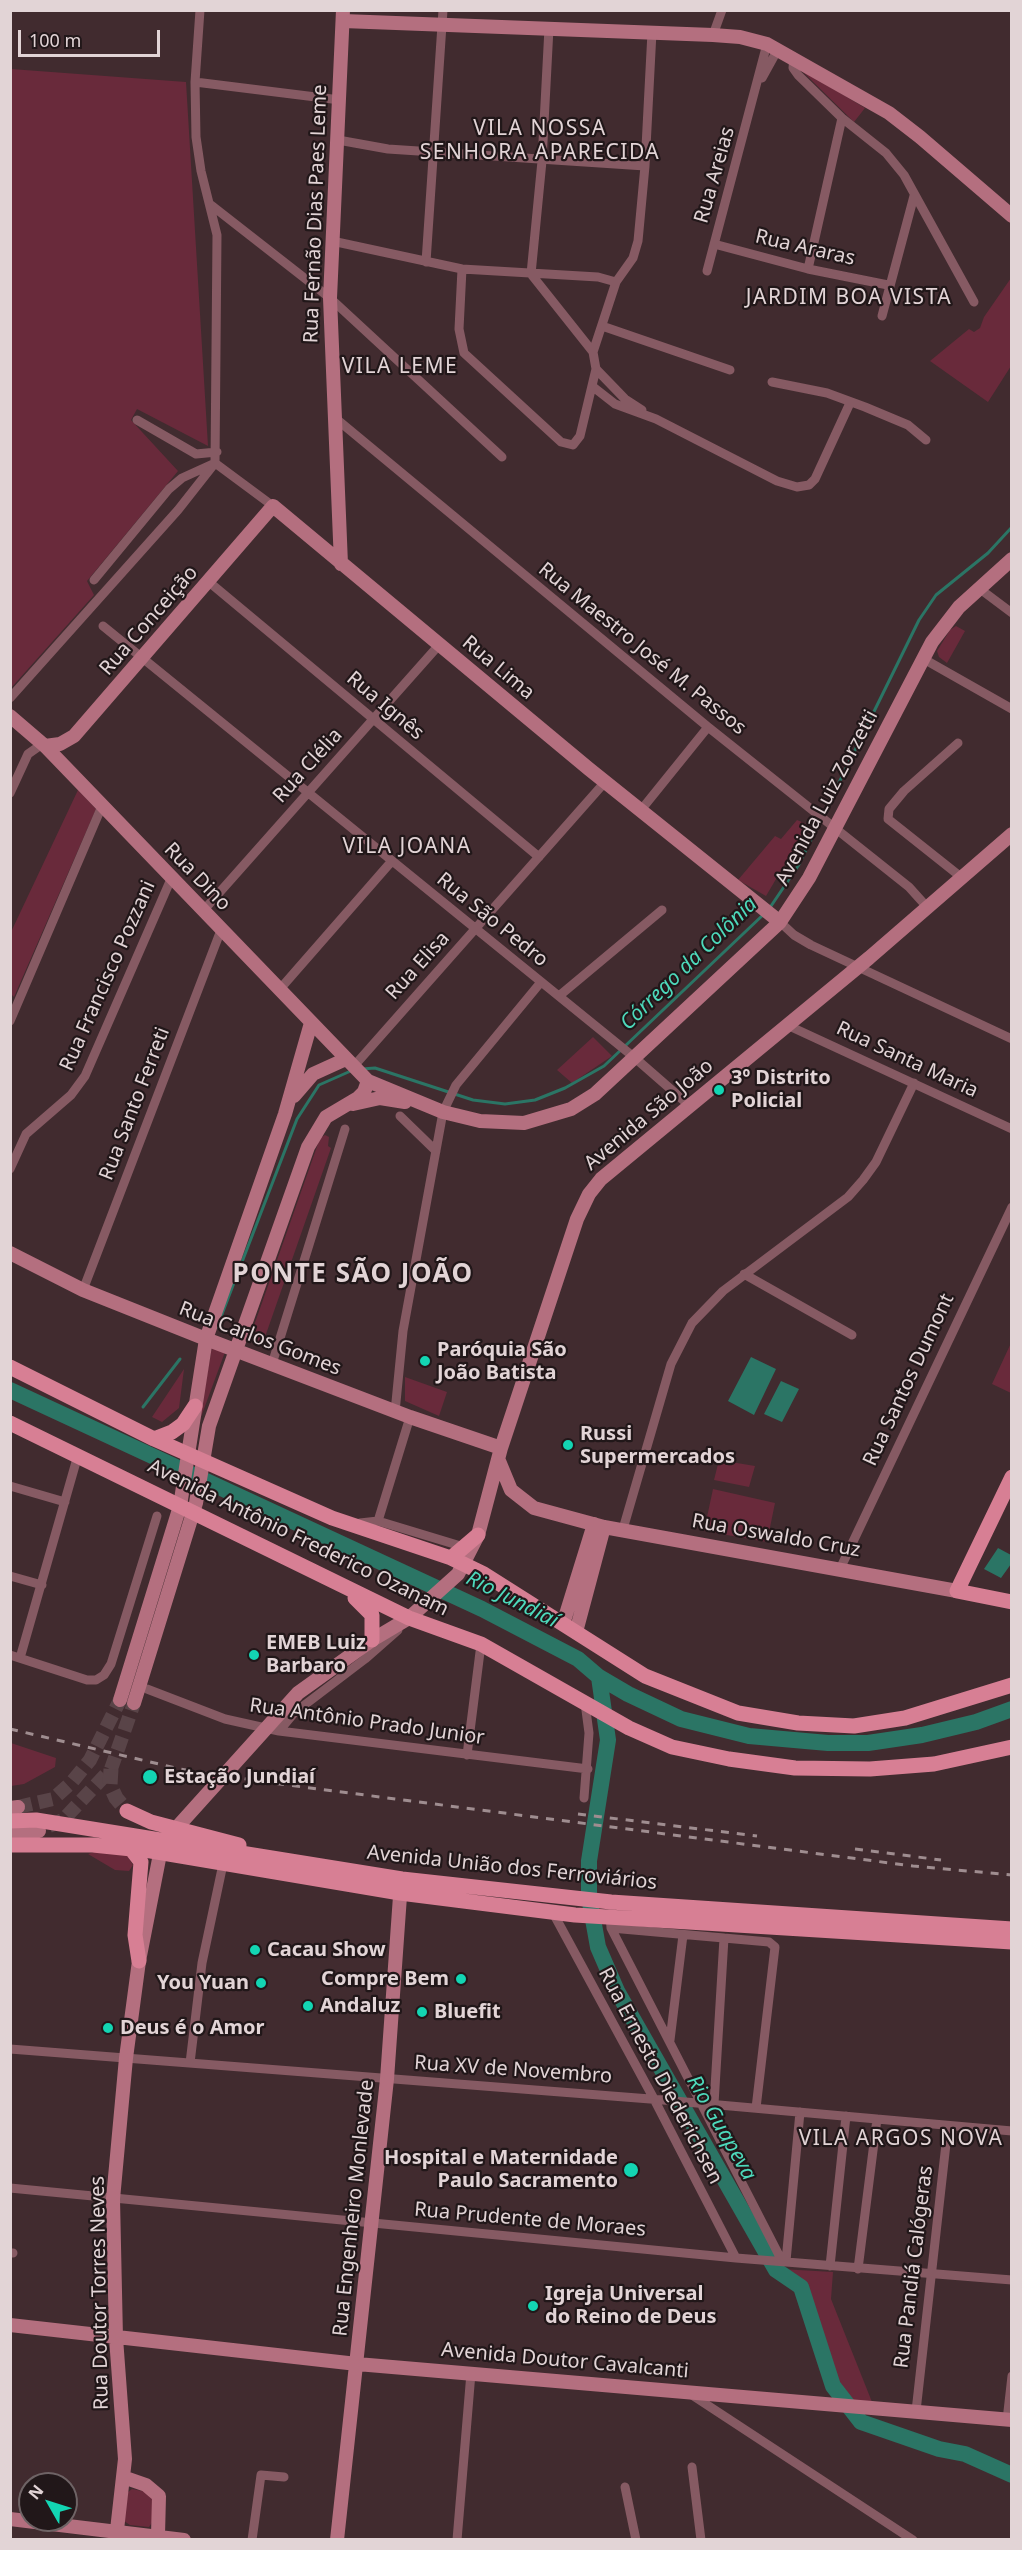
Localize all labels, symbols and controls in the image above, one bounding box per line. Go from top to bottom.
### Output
scale bar [21,18,164,56]
text: 100 m [29,28,81,52]
street label: Rua Fernão Dias Paes Leme [299,84,333,344]
district label: VILA NOSSA SENHORA APARECIDA [420,116,660,166]
street label: Rua Areias [690,124,740,226]
street label: Rua Araras [753,225,857,271]
district label: JARDIM BOA VISTA [746,285,952,311]
district label: VILA LEME [342,354,458,380]
street label: Rua Maestro José M. Passos [533,558,751,740]
street label: Rua Conceição [95,561,203,681]
street label: Rua Lima [457,631,539,705]
street label: Rua Ignês [341,667,429,745]
street label: Avenida Luiz Zorzetti [771,706,883,890]
street label: Rua Clélia [268,724,348,808]
district label: VILA JOANA [342,834,472,860]
street label: Rua Dino [159,838,235,916]
street label: Rua São Pedro [431,868,553,972]
street label: Rua Francisco Pozzani [55,877,161,1075]
water label: Córrego da Colônia [615,892,763,1036]
street label: Rua Elisa [381,927,455,1005]
street label: Rua Santa Maria [832,1017,982,1103]
street label: Rua Santo Ferreti [95,1024,175,1184]
street label: Avenida São João [580,1054,718,1176]
place label: 3º Distrito Policial [731,1066,831,1113]
marker: 3º Distrito Policial [712,1083,726,1097]
district label: PONTE SÃO JOÃO [233,1259,473,1291]
street label: Rua Santos Dumont [859,1290,959,1470]
street label: Rua Carlos Gomes [176,1297,344,1381]
place label: Paróquia São João Batista [437,1338,567,1385]
marker: Paróquia São João Batista [418,1354,432,1368]
place label: Russi Supermercados [580,1422,735,1469]
marker: Russi Supermercados [561,1438,575,1452]
street label: Avenida Antônio Frederico Ozanam [144,1455,452,1621]
street label: Rua Oswaldo Cruz [690,1509,862,1563]
water label: Rio Jundiaí [462,1566,562,1634]
place label: EMEB Luiz Barbaro [266,1631,366,1678]
marker: EMEB Luiz Barbaro [247,1648,261,1662]
street label: Rua Antônio Prado Junior [248,1694,486,1750]
place label: Estação Jundiaí [164,1765,315,1789]
marker: Estação Jundiaí [141,1768,159,1786]
street label: Avenida União dos Ferroviários [366,1841,658,1895]
place label: Cacau Show [267,1938,386,1962]
marker: Cacau Show [248,1943,262,1957]
street label: Rua Ernesto Diederichsen [593,1964,727,2188]
place label: Compre Bem [321,1967,449,1991]
place label: You Yuan [157,1971,249,1995]
marker: Compre Bem [454,1972,468,1986]
marker: You Yuan [254,1976,268,1990]
place label: Andaluz [320,1994,400,2018]
marker: Andaluz [301,1999,315,2013]
place label: Bluefit [434,2000,501,2024]
marker: Bluefit [415,2005,429,2019]
place label: Deus é o Amor [120,2016,264,2040]
marker: Deus é o Amor [101,2021,115,2035]
street label: Rua XV de Novembro [413,2051,613,2089]
water label: Rio Guapeva [681,2071,761,2185]
street label: Rua Engenheiro Monlevade [329,2078,379,2338]
district label: VILA ARGOS NOVA [799,2126,1003,2152]
place label: Hospital e Maternidade Paulo Sacramento [384,2146,618,2193]
marker: Hospital e Maternidade Paulo Sacramento [622,2161,640,2179]
street label: Rua Pandiá Calógeras [890,2164,938,2370]
street label: Rua Doutor Torres Neves [86,2176,114,2410]
street label: Rua Prudente de Moraes [413,2198,647,2242]
place label: Igreja Universal do Reino de Deus [545,2282,716,2329]
marker: Igreja Universal do Reino de Deus [526,2299,540,2313]
street label: Avenida Doutor Cavalcanti [440,2338,690,2384]
north arrow [18,2472,78,2532]
text: N [23,2480,48,2504]

